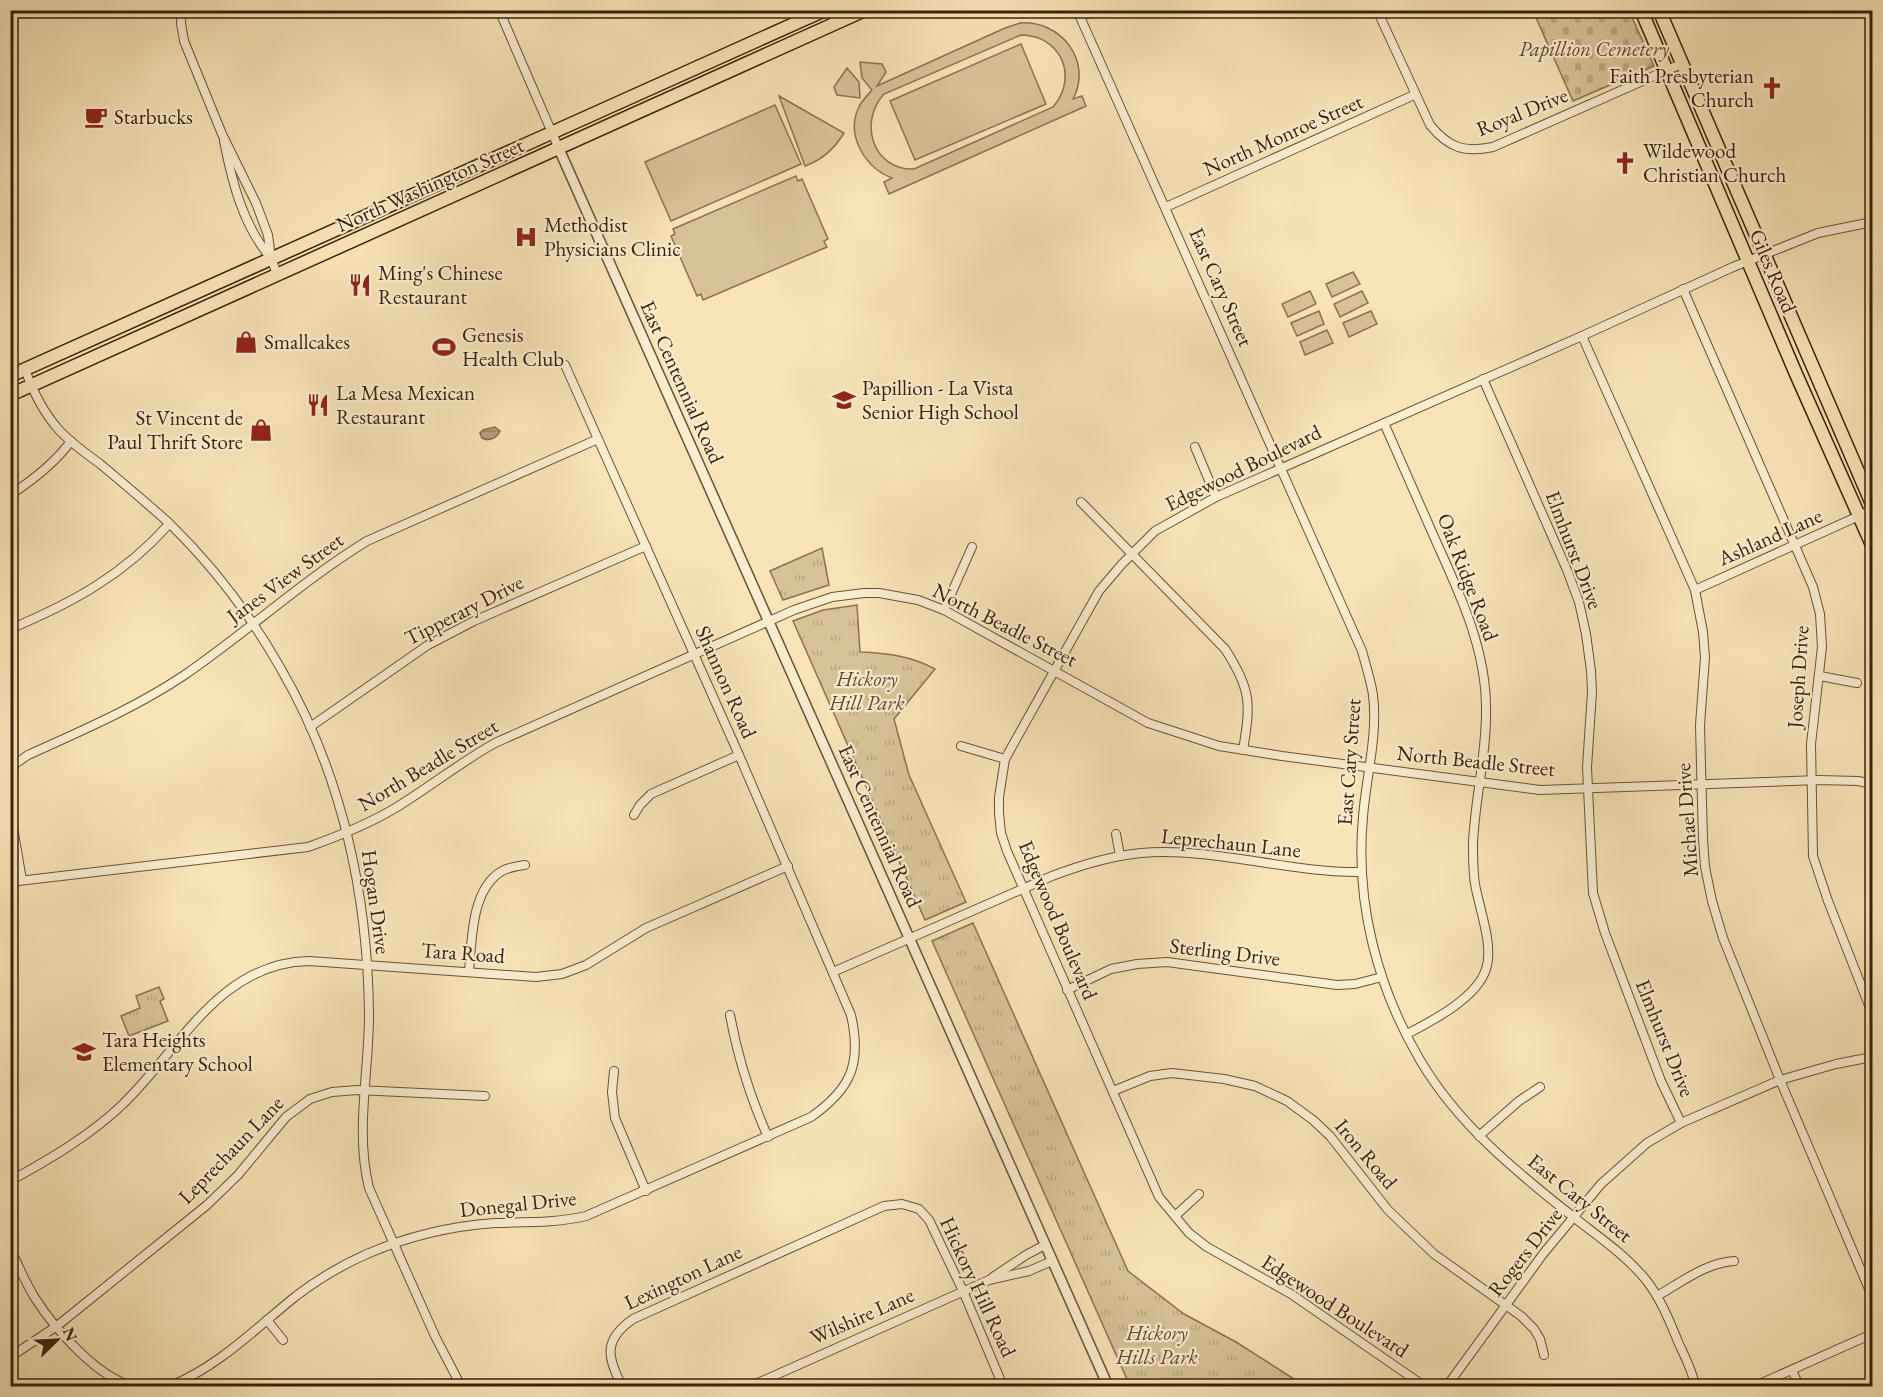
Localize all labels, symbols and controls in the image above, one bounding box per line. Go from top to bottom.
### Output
park label: Papillion Cemetery [1519,35,1670,62]
place label: Faith Presbyterian Church [1609,62,1754,113]
church icon: Faith Presbyterian Church [1759,75,1785,101]
street label: Royal Drive [1472,81,1571,142]
street label: North Monroe Street [1199,87,1367,182]
place label: Starbucks [114,103,193,130]
cafe icon: Starbucks [83,104,109,130]
street label: North Washington Street [332,131,528,238]
place label: Wildewood Christian Church [1643,137,1786,188]
church icon: Wildewood Christian Church [1612,150,1638,176]
place label: Methodist Physicians Clinic [544,211,681,262]
street label: East Cary Street [1183,223,1260,351]
hospital icon: Methodist Physicians Clinic [513,224,539,250]
street label: Giles Road [1744,225,1803,317]
place label: Ming's Chinese Restaurant [378,259,503,310]
restaurant icon: Ming's Chinese Restaurant [347,272,373,298]
street label: East Centennial Road [635,296,731,468]
place label: Genesis Health Club [462,321,564,372]
place label: Smallcakes [264,328,350,355]
shop icon: Smallcakes [233,329,259,355]
sports icon: Genesis Health Club [431,334,457,360]
place label: Papillion - La Vista Senior High School [862,374,1019,425]
place label: La Mesa Mexican Restaurant [336,379,475,430]
school or university icon: Papillion - La Vista Senior High School [831,387,857,413]
restaurant icon: La Mesa Mexican Restaurant [305,392,331,418]
place label: St Vincent de Paul Thrift Store [107,404,243,455]
shop icon: St Vincent de Paul Thrift Store [248,417,274,443]
street label: Edgewood Boulevard [1160,418,1326,517]
street label: Elmhurst Drive [1540,487,1609,613]
street label: Ashland Lane [1713,502,1826,572]
street label: Oak Ridge Road [1432,509,1505,645]
street label: Janes View Street [220,526,349,630]
street label: Tipperary Drive [400,568,528,651]
street label: North Beadle Street [928,576,1082,673]
street label: Shannon Road [690,621,764,743]
street label: Joseph Drive [1780,625,1815,731]
park label: Hickory Hill Park [828,665,905,716]
street label: East Cary Street [1331,697,1366,826]
street label: North Beadle Street [353,712,503,817]
street label: North Beadle Street [1396,739,1557,782]
street label: East Centennial Road [833,740,929,912]
street label: Michael Drive [1669,762,1704,878]
street label: Leprechaun Lane [1160,822,1302,863]
street label: Edgewood Boulevard [1013,836,1104,1004]
street label: Hogan Drive [356,848,397,956]
street label: Sterling Drive [1168,931,1282,972]
street label: Tara Road [420,936,506,969]
street label: Elmhurst Drive [1630,975,1701,1101]
place label: Tara Heights Elementary School [102,1026,253,1077]
school or university icon: Tara Heights Elementary School [71,1039,97,1065]
street label: Leprechaun Lane [172,1090,289,1210]
street label: Iron Road [1329,1113,1404,1195]
street label: East Cary Street [1522,1147,1639,1248]
street label: Donegal Drive [458,1184,578,1223]
street label: Rogers Drive [1481,1202,1568,1302]
street label: Hickory Hill Road [934,1212,1023,1362]
street label: Lexington Lane [620,1238,746,1316]
street label: Edgewood Boulevard [1256,1248,1415,1364]
street label: Wilshire Lane [806,1281,918,1350]
north arrow [27,1310,87,1370]
park label: Hickory Hills Park [1115,1319,1198,1370]
text: N [58,1324,82,1344]

